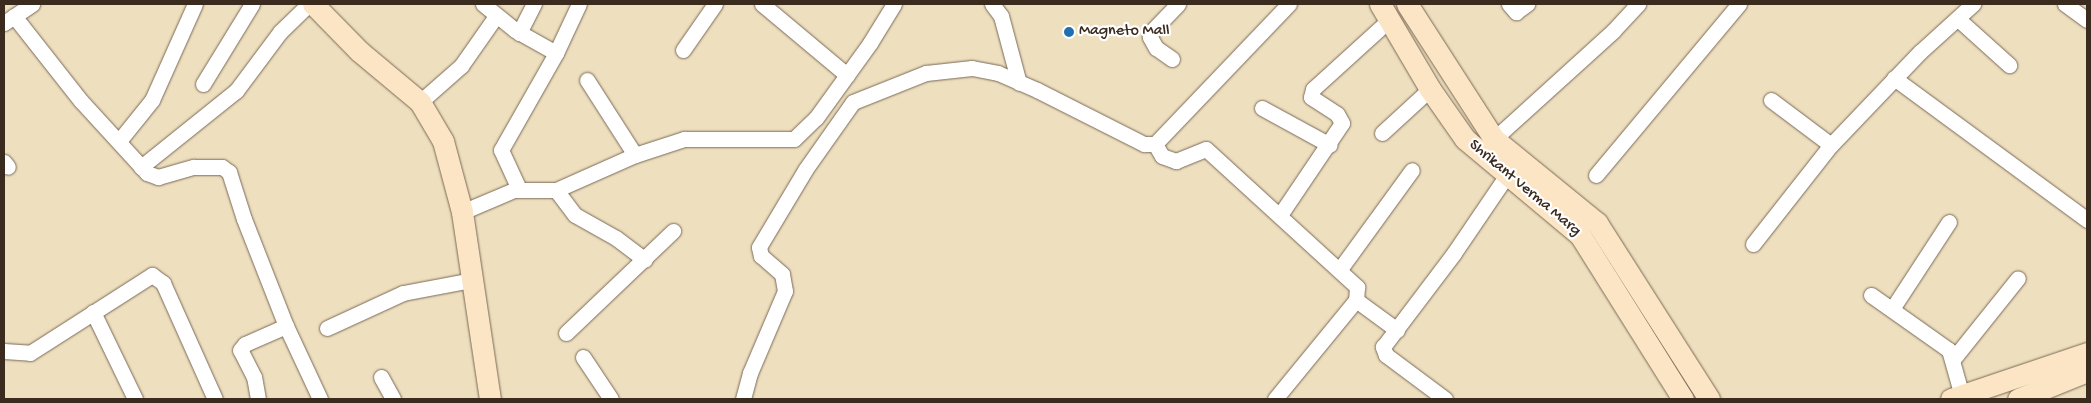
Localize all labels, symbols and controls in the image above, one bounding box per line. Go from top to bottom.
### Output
place label: Magneto Mall [1079,22,1170,42]
marker: Magneto Mall [1063,26,1075,38]
street label: Shrikant Verma Marg [1464,136,1584,242]

